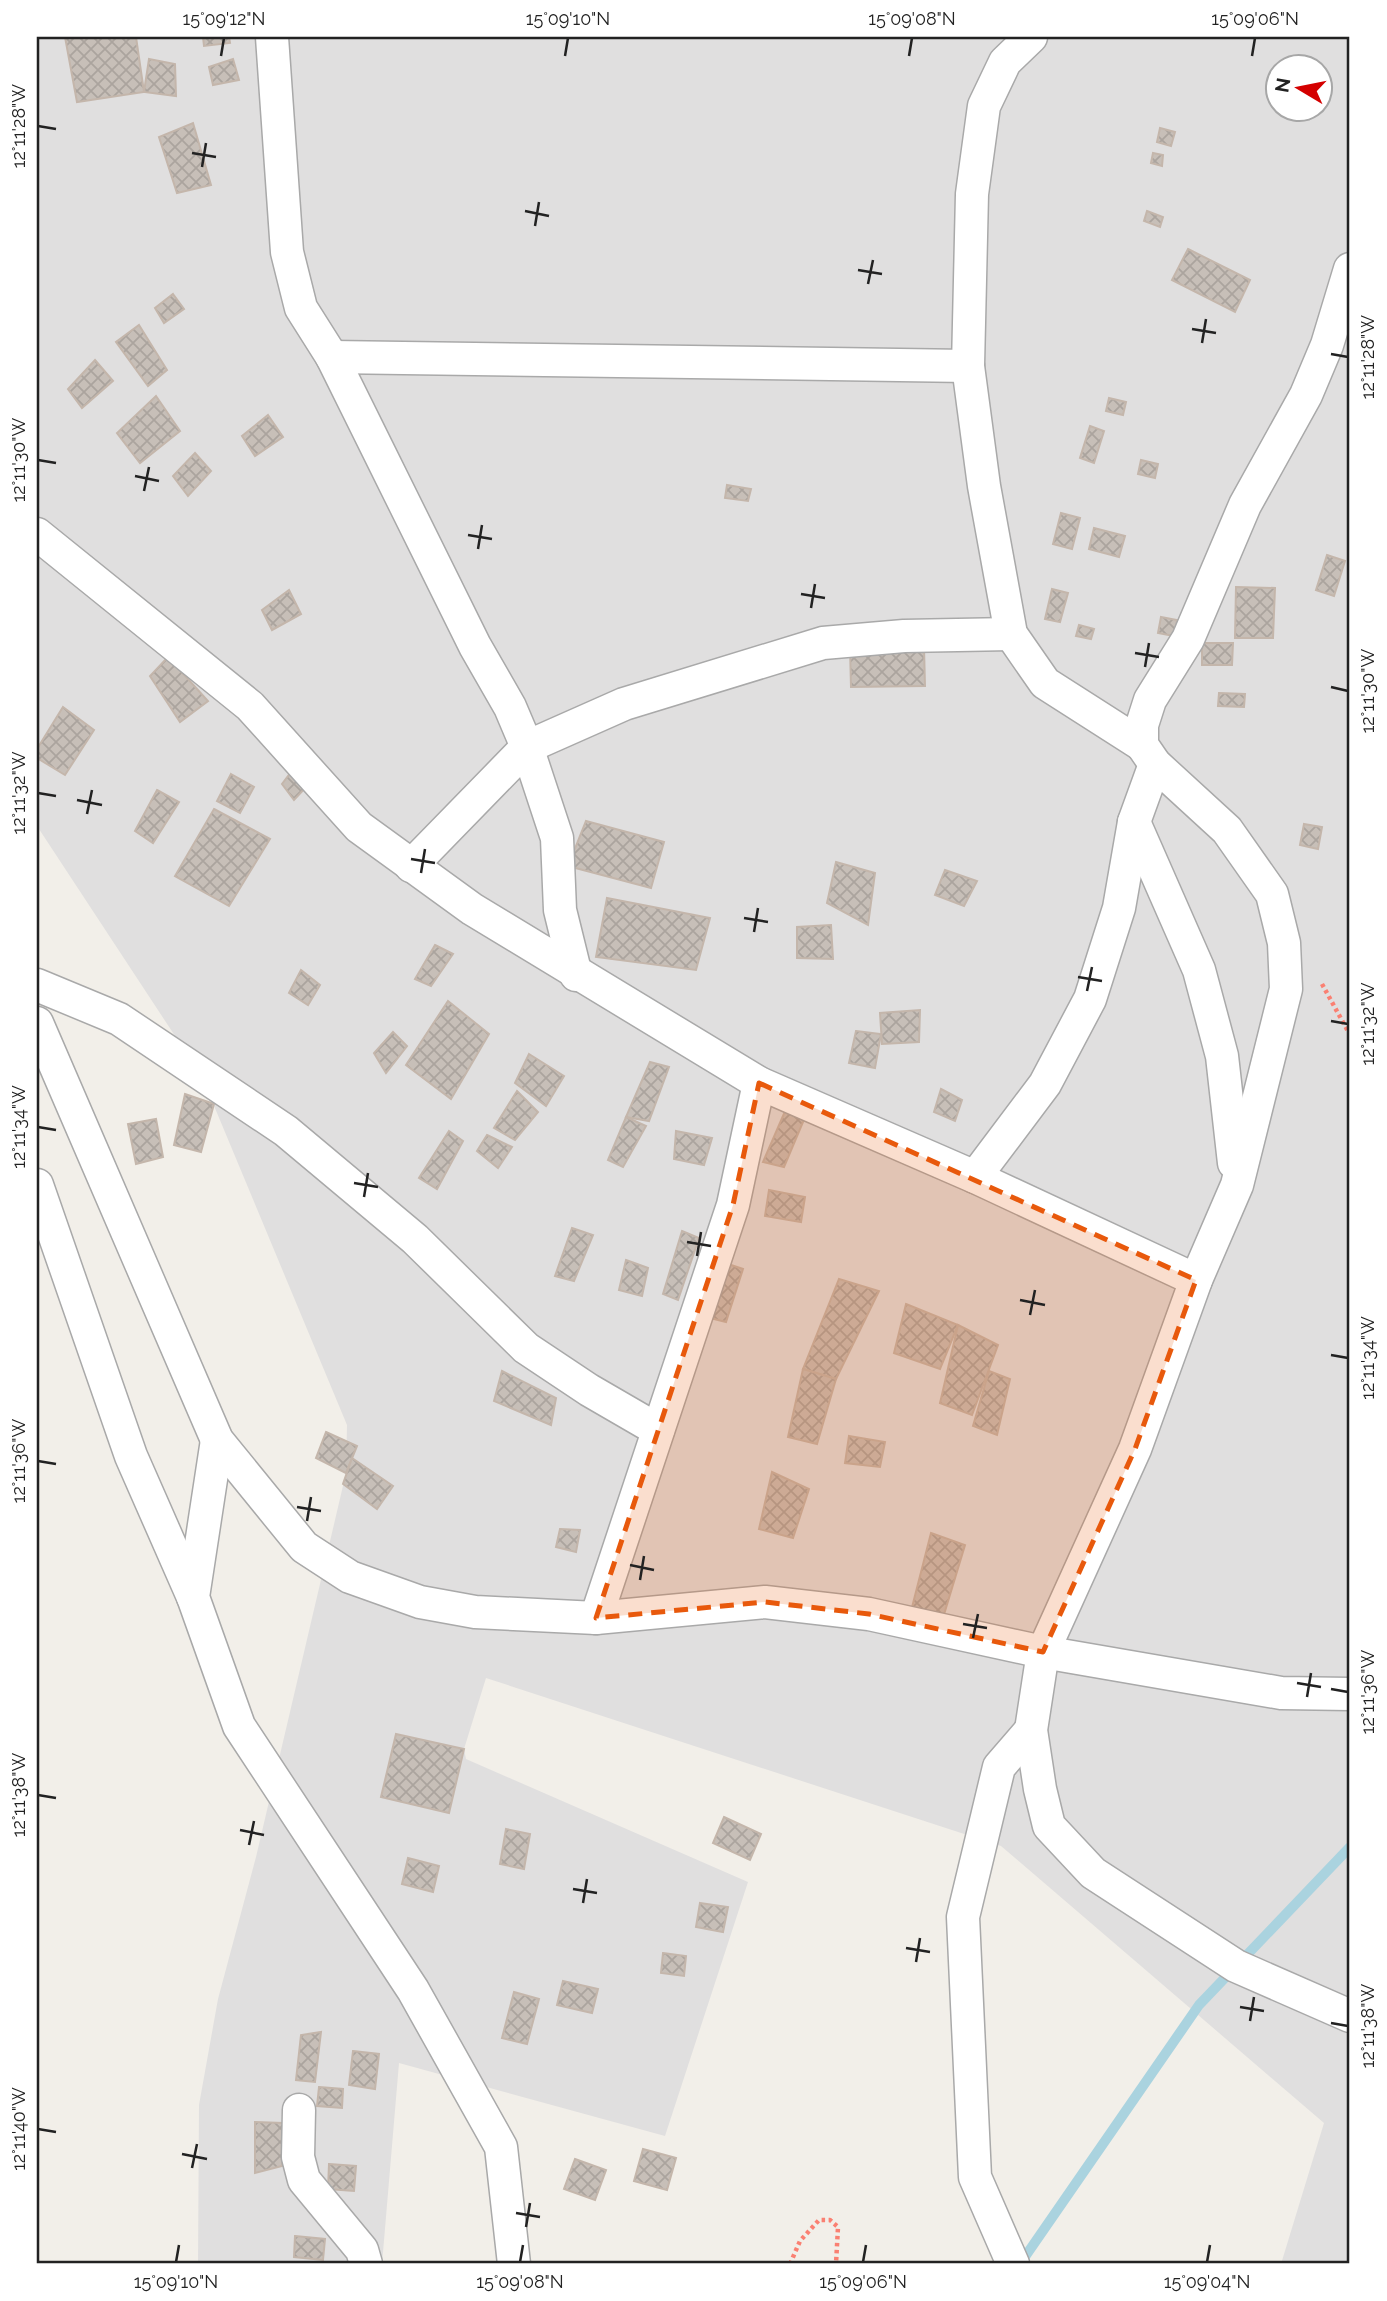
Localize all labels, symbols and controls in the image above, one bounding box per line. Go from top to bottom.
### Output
text: 15°09'12"N [183,8,265,29]
text: 15°09'10"N [526,8,610,29]
text: 15°09'08"N [868,8,956,29]
text: 15°09'06"N [1211,8,1299,29]
north arrow [1264,52,1334,122]
text: N [1270,76,1294,94]
text: 12°11'28"W [8,84,29,168]
text: 12°11'28"W [1357,315,1378,399]
text: 12°11'30"W [8,417,29,502]
text: 12°11'30"W [1357,648,1378,733]
text: 12°11'32"W [8,751,29,835]
text: 12°11'32"W [1357,982,1378,1066]
text: 12°11'34"W [8,1085,29,1169]
text: 12°11'34"W [1357,1316,1378,1400]
text: 12°11'36"W [8,1419,29,1503]
text: 12°11'36"W [1357,1650,1378,1734]
text: 12°11'38"W [8,1753,29,1837]
text: 12°11'38"W [1357,1984,1378,2068]
text: 12°11'40"W [8,2087,29,2171]
text: 15°09'10"N [134,2271,218,2292]
text: 15°09'08"N [476,2271,564,2292]
text: 15°09'06"N [819,2271,907,2292]
text: 15°09'04"N [1164,2271,1250,2292]

